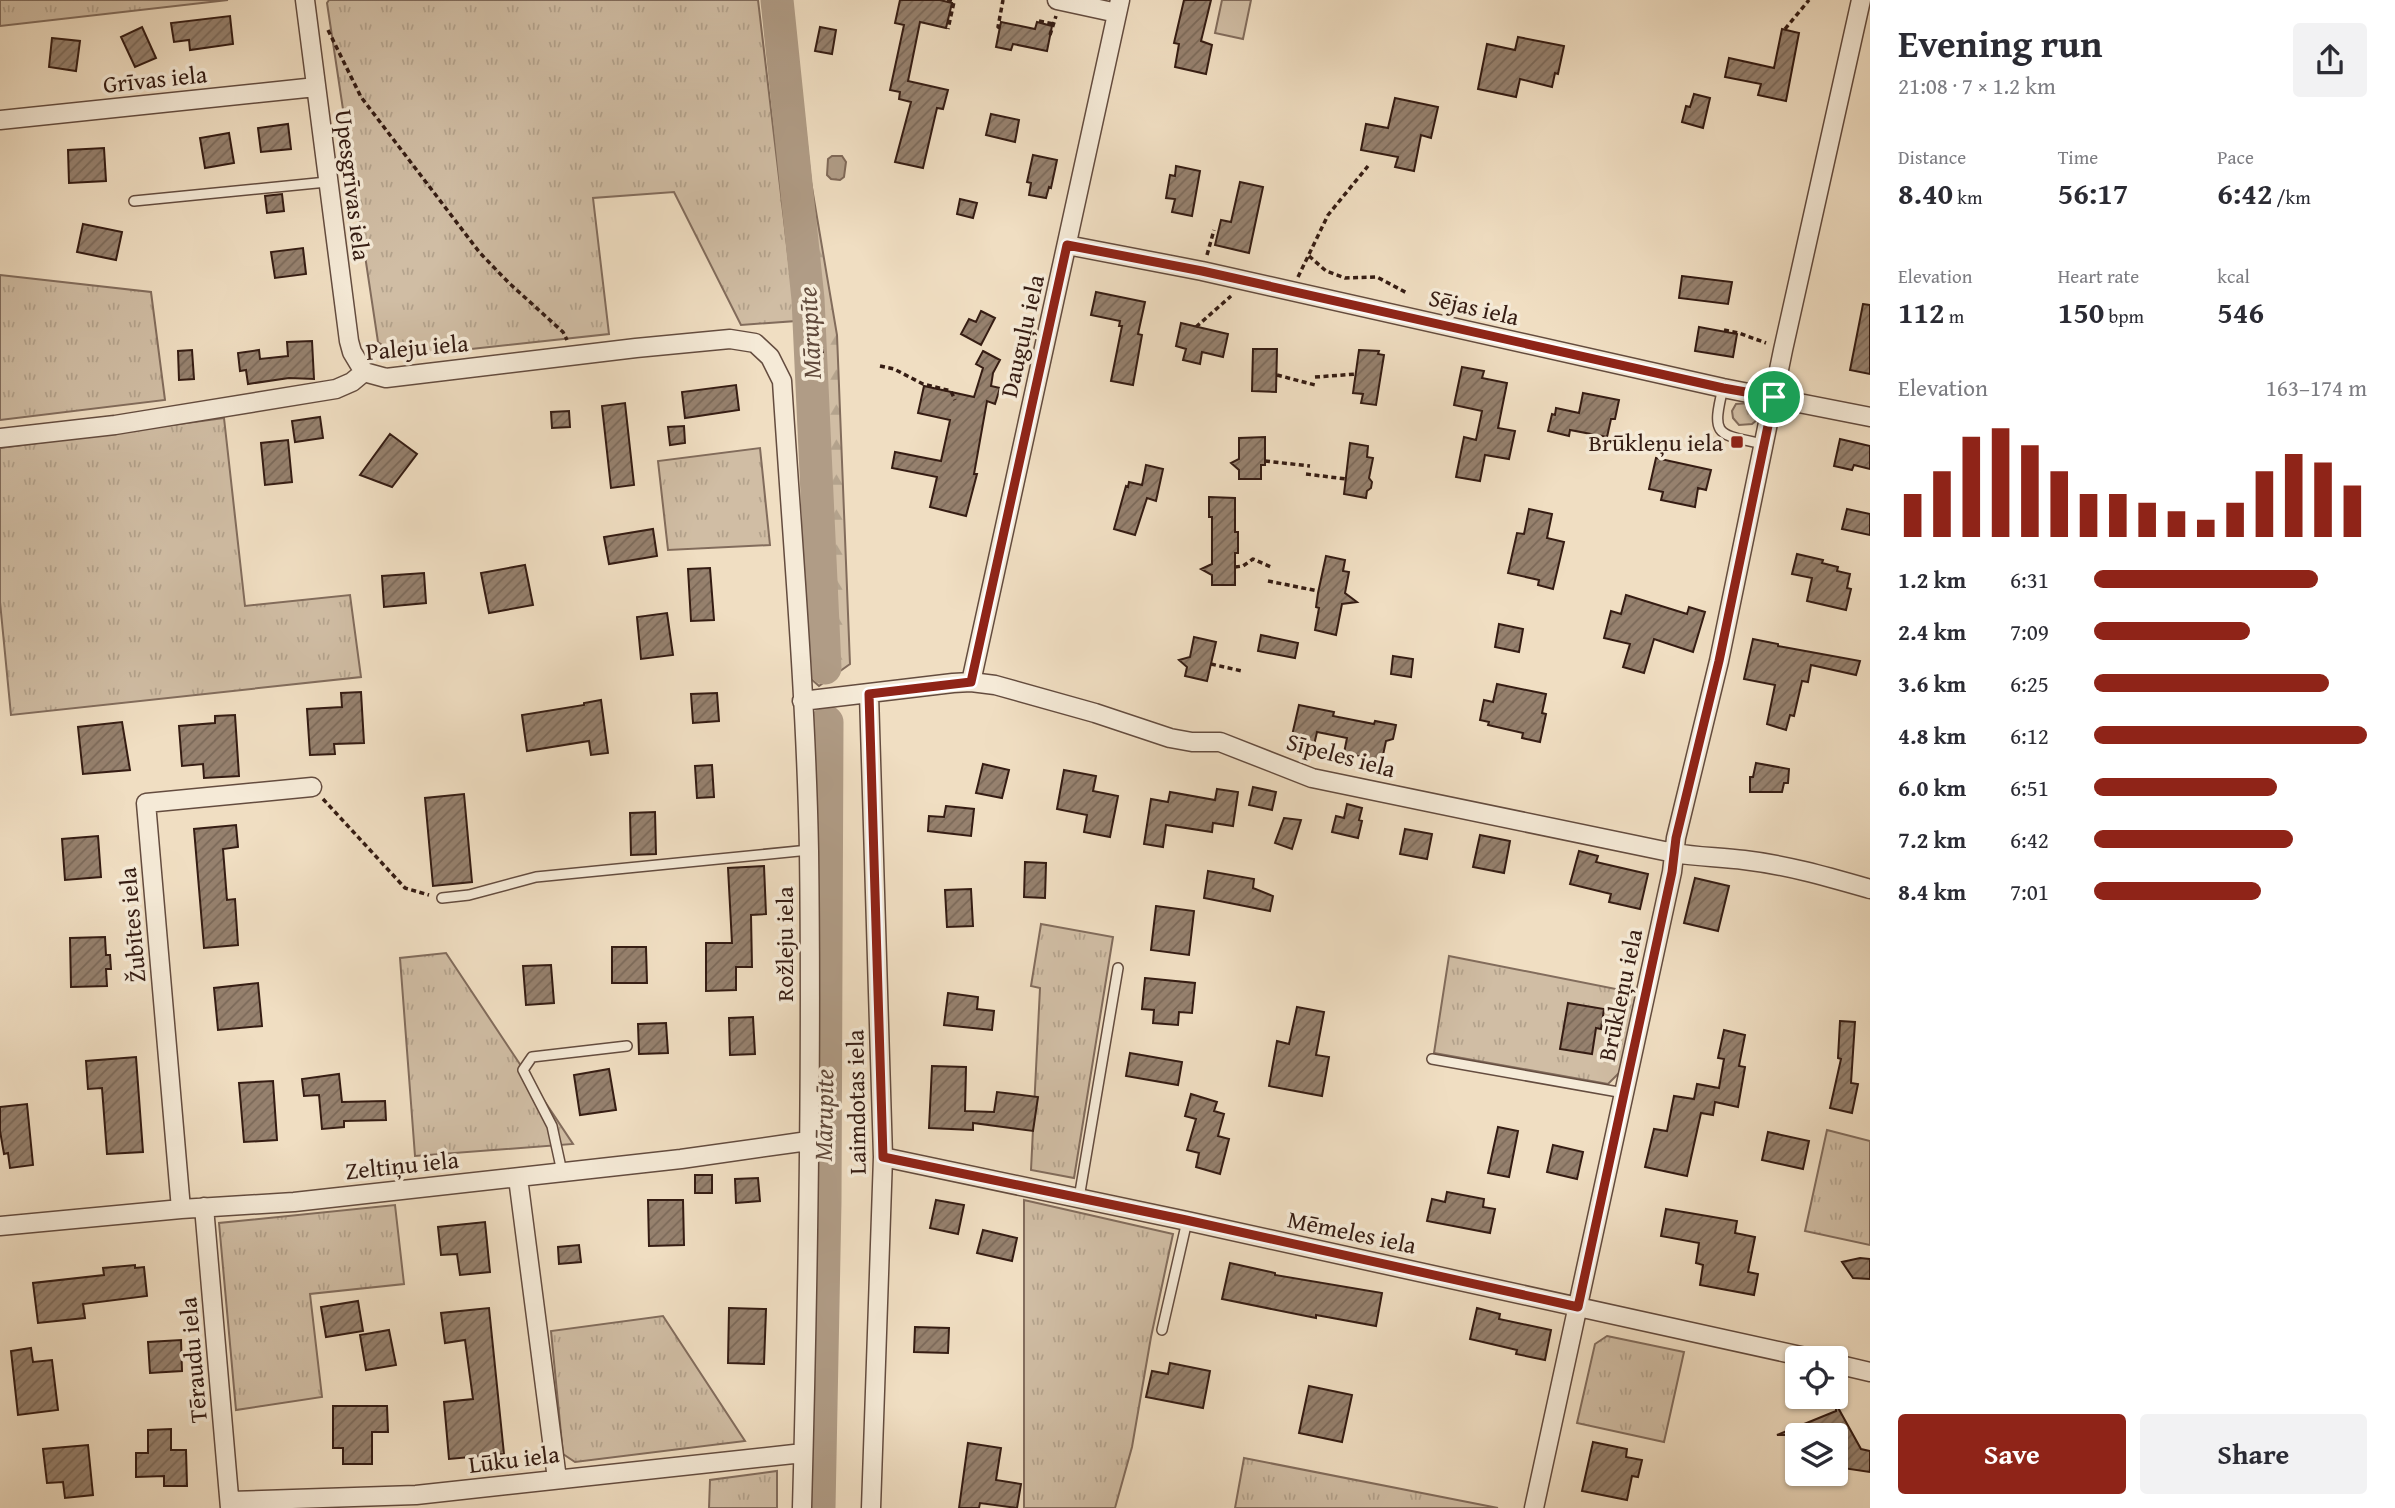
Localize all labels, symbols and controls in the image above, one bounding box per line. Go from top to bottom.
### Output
text: Evening run [1898,15,2102,71]
button: share [2293,23,2367,97]
street label: Grīvas iela [101,56,209,102]
text: 21:08 · 7 × 1.2 km [1898,69,2056,102]
street label: Upesgrīvas iela [326,108,380,263]
text: Distance [1898,143,1966,171]
text: Time [2058,143,2098,171]
text: Pace [2217,143,2254,171]
text: 8.40 [1898,171,1953,215]
text: 56:17 [2058,171,2128,215]
text: 6:42 [2217,171,2272,215]
text: km [1953,183,1982,211]
text: /km [2272,183,2311,211]
text: Elevation [1898,262,1972,290]
text: Heart rate [2058,262,2139,290]
text: kcal [2217,262,2250,290]
street label: Dauguļu iela [991,271,1053,401]
street label: Sējas iela [1425,280,1523,335]
water label: Mārupīte [787,286,831,380]
text: 112 [1898,290,1945,334]
text: 150 [2058,290,2104,334]
text: 546 [2217,290,2264,334]
text: m [1945,302,1964,330]
text: bpm [2104,302,2144,330]
street label: Paleju iela [364,325,471,369]
pin [1744,367,1804,427]
text: Elevation [1898,371,1988,404]
text: 163–174 m [2266,371,2367,404]
icon: arrive [1755,378,1793,416]
place label: Brūkleņu iela [1589,425,1724,460]
marker: Brūkleņu iela [1729,434,1745,450]
text: 1.2 km [1898,563,1966,596]
text: 6:31 [2010,563,2049,596]
text: 2.4 km [1898,615,1966,648]
text: 7:09 [2010,615,2049,648]
text: 3.6 km [1898,667,1966,700]
text: 6:25 [2010,667,2049,700]
text: 4.8 km [1898,719,1966,752]
text: 6:12 [2010,719,2049,752]
street label: Sīpeles iela [1283,724,1400,787]
text: 6.0 km [1898,771,1966,804]
text: 6:51 [2010,771,2049,804]
text: 7.2 km [1898,823,1966,856]
text: 6:42 [2010,823,2049,856]
street label: Žubītes iela [109,865,154,984]
text: 8.4 km [1898,875,1966,908]
text: 7:01 [2010,875,2049,908]
street label: Rožleju iela [767,886,802,1002]
street label: Brūkleņu iela [1589,925,1651,1064]
street label: Laimdotas iela [837,1028,875,1175]
water label: Mārupīte [803,1068,843,1162]
street label: Zeltiņu iela [344,1142,461,1188]
street label: Mēmeles iela [1284,1201,1420,1263]
street label: Tēraudu iela [170,1295,216,1424]
map controls [1785,1346,1848,1486]
button: locate [1785,1346,1848,1409]
button: Save [1898,1414,2126,1494]
button: Share [2140,1414,2367,1494]
button: layers [1785,1423,1848,1486]
street label: Lūku iela [467,1436,562,1482]

